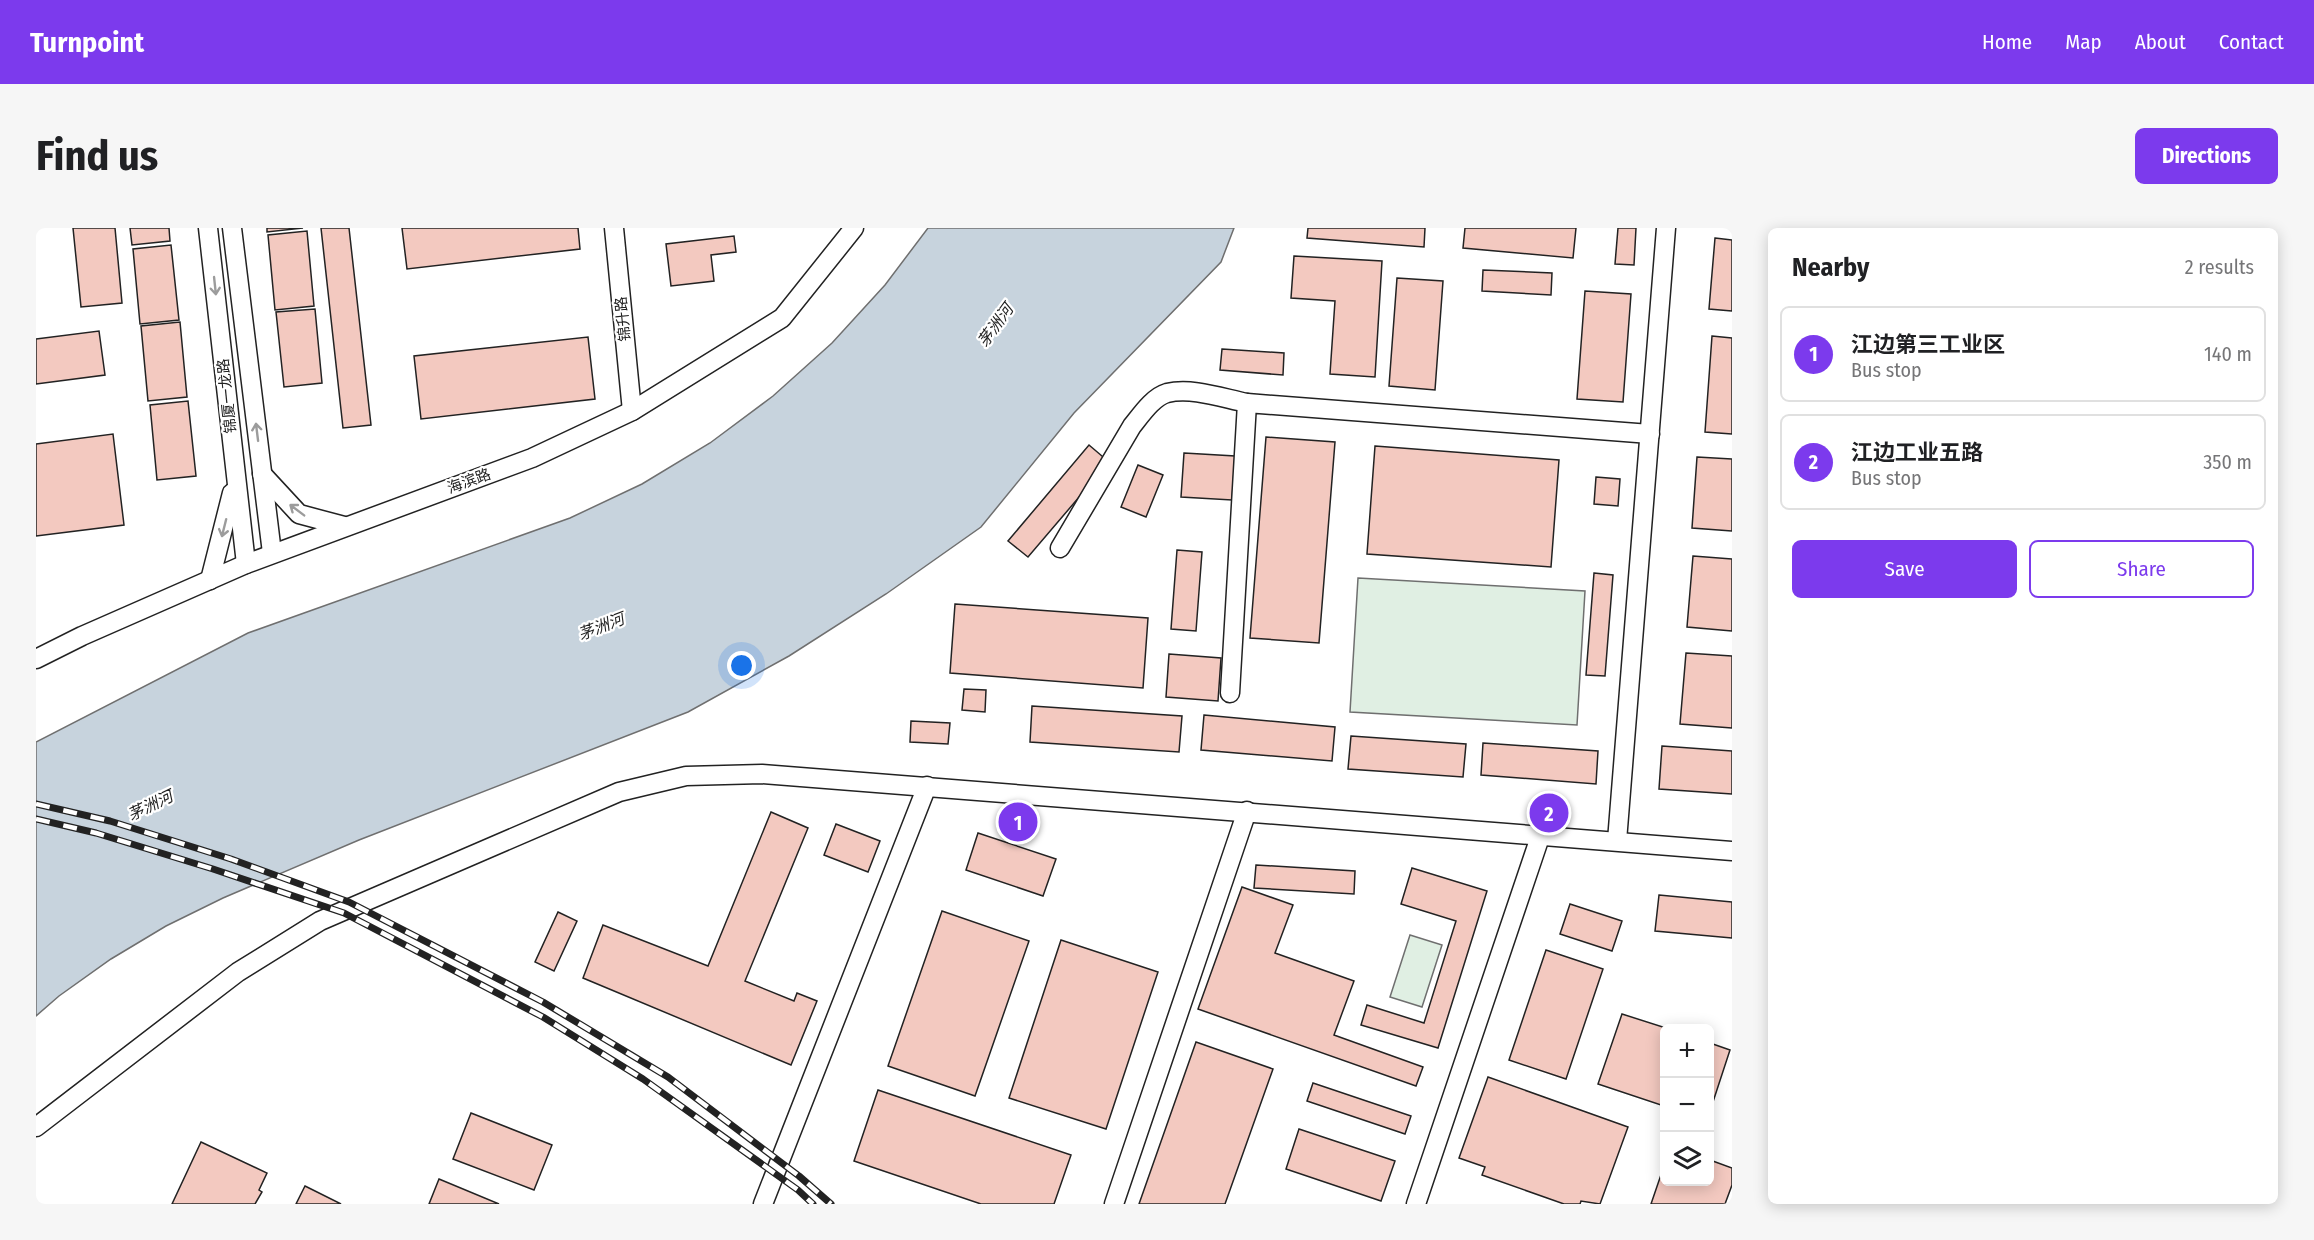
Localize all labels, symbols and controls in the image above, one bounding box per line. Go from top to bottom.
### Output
text: Turnpoint [30,26,144,59]
text: Home [1982,29,2032,55]
text: Map [2065,29,2102,55]
text: About [2135,29,2186,55]
text: Contact [2219,29,2284,55]
button: Directions [2135,128,2278,184]
text: Find us [36,131,158,181]
text: Nearby [1792,252,1869,283]
text: 2 results [2185,255,2254,279]
one-way arrow [210,276,221,296]
street label: 锦升路 [612,296,634,342]
water label: 茅洲河 [974,298,1019,350]
text: 江边第三工业区 [1851,331,2005,358]
text: 1 [1809,342,1818,366]
text: 140 m [2204,342,2252,366]
street label: 锦厦一龙路 [214,358,240,434]
text: Bus stop [1851,358,1922,382]
one-way arrow [251,423,262,443]
text: 江边工业五路 [1851,439,1983,466]
text: 2 [1809,450,1818,474]
text: 350 m [2203,450,2252,474]
street label: 海滨路 [445,465,493,497]
text: Bus stop [1851,466,1922,490]
one-way arrow [290,503,306,516]
one-way arrow [218,519,230,538]
button: Save [1792,540,2017,598]
button: Share [2029,540,2254,598]
water label: 茅洲河 [575,608,630,644]
your location [727,651,756,680]
water label: 茅洲河 [124,785,179,825]
pin: 2 [1530,790,1568,836]
pin: 1 [998,800,1038,844]
map controls [1660,1024,1714,1186]
button: + [1660,1024,1714,1078]
button: − [1660,1078,1714,1132]
button: layers [1660,1132,1714,1186]

